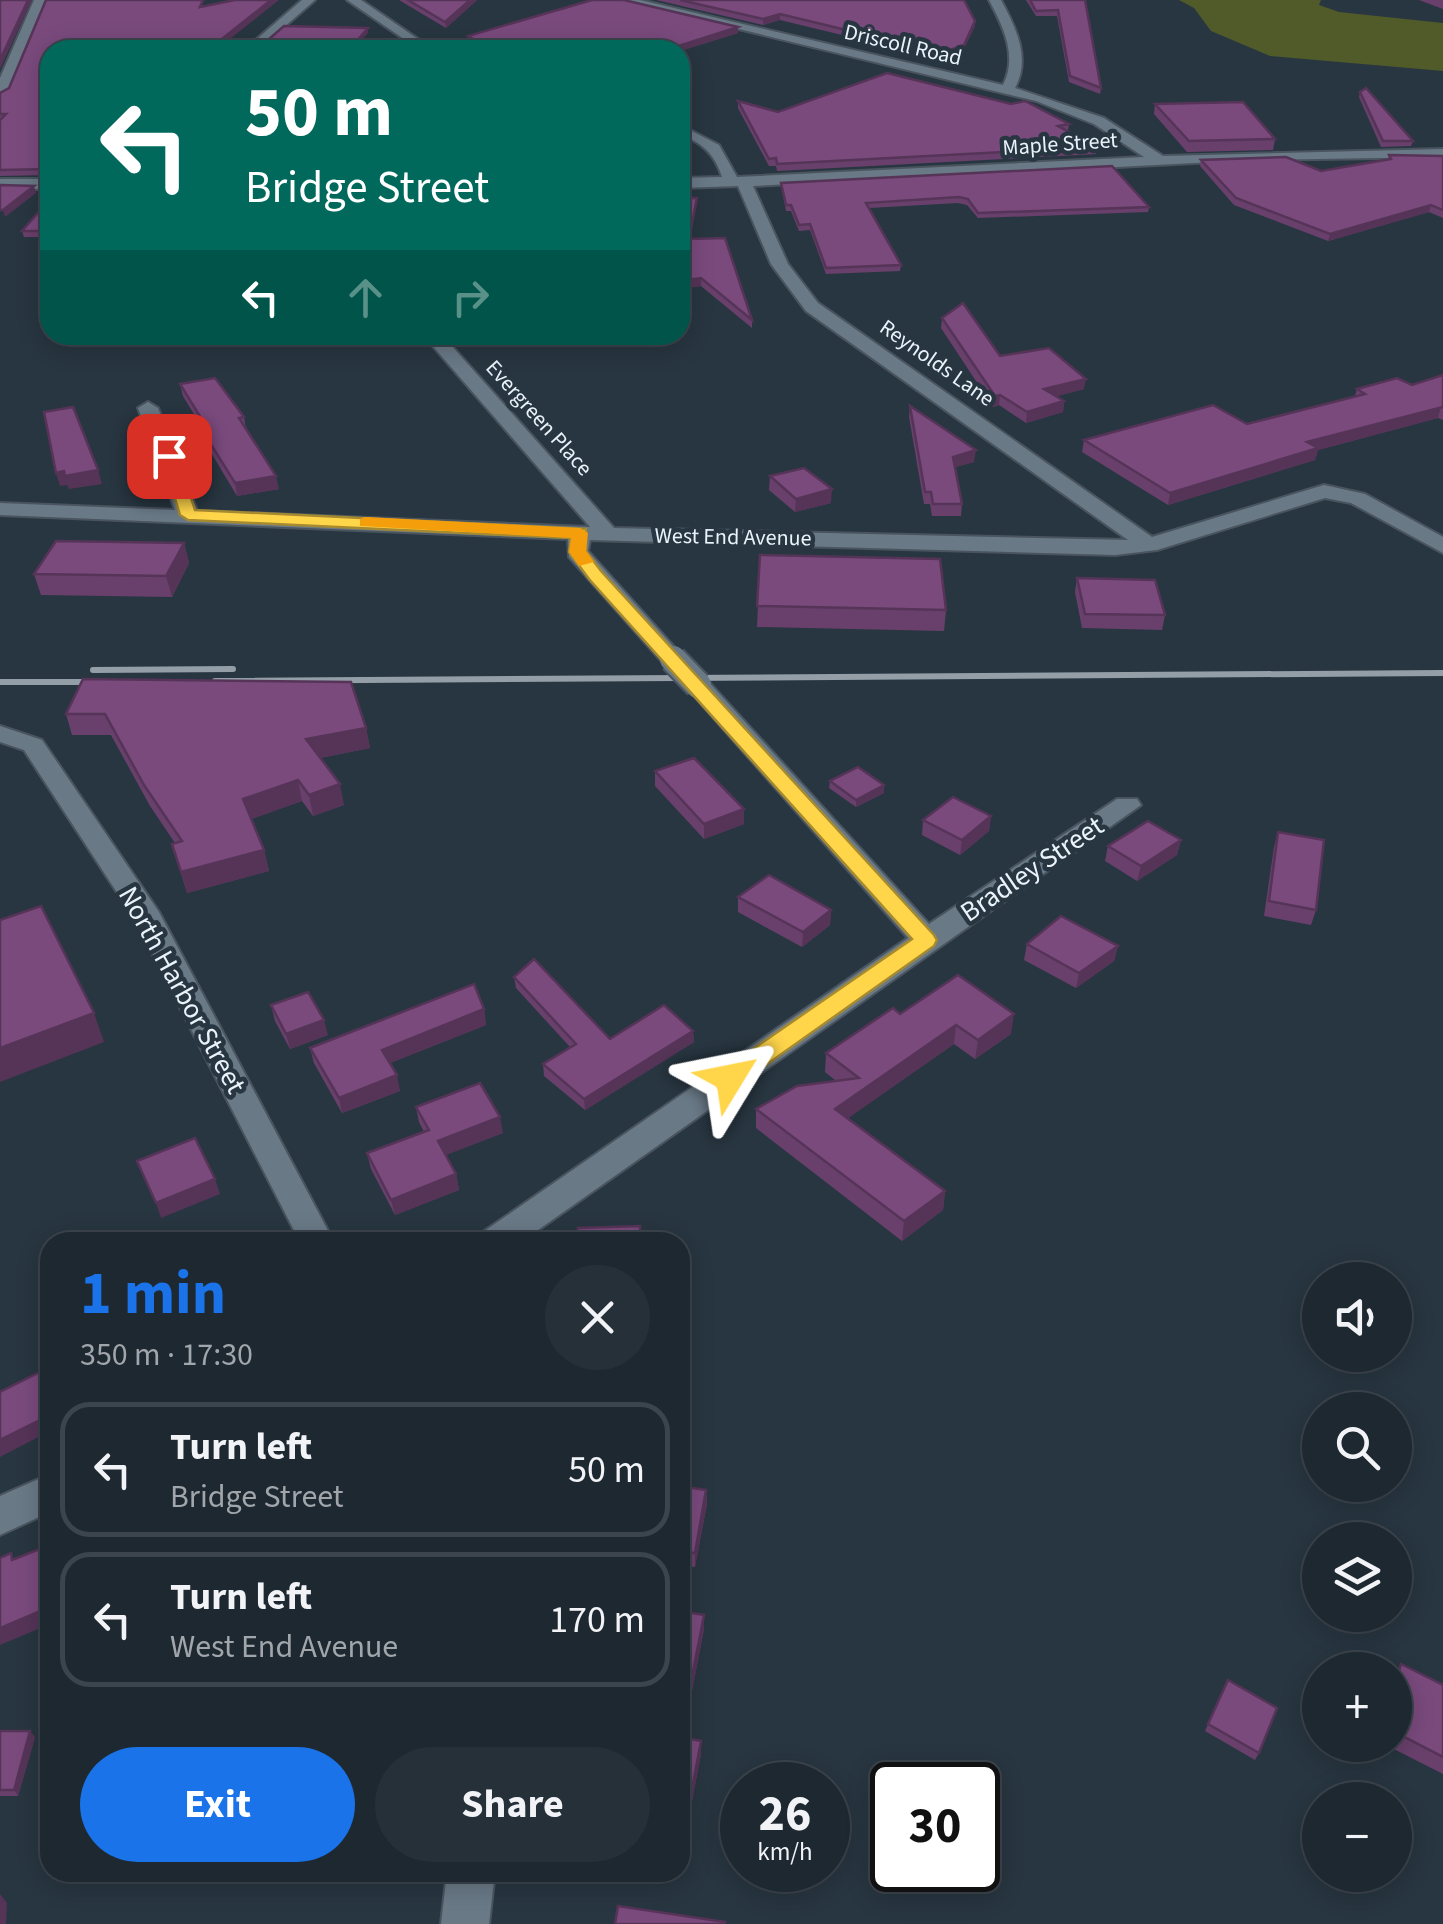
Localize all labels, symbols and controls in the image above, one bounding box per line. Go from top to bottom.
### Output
street label: Driscoll Road [841,16,965,74]
text: 50 m [245,63,393,163]
icon: left [80,80,210,210]
street label: Maple Street [1001,124,1119,164]
text: Bridge Street [245,156,489,220]
icon: left [233,270,288,325]
icon: ahead [338,270,393,325]
icon: right [443,270,498,325]
street label: Reynolds Lane [873,312,1001,415]
street label: Evergreen Place [478,353,600,483]
pin [127,414,212,499]
icon: arrive [142,429,197,484]
street label: West End Avenue [654,520,812,554]
street label: Bradley Street [952,806,1112,932]
street label: North Harbor Street [108,879,256,1101]
position arrow [678,1026,782,1130]
text: 1 min [80,1252,226,1337]
map controls [1302,1262,1412,1892]
button: sound [1302,1262,1412,1372]
button: close [545,1265,650,1370]
text: 350 m · 17:30 [80,1332,253,1378]
button: search [1302,1392,1412,1502]
text: Turn left [170,1420,312,1474]
icon: left [85,1442,140,1497]
text: 50 m [568,1443,645,1497]
text: Bridge Street [170,1474,344,1520]
button: layers [1302,1522,1412,1632]
text: Turn left [170,1570,312,1624]
icon: left [85,1592,140,1647]
text: 170 m [549,1593,645,1647]
text: West End Avenue [170,1624,398,1670]
button: + [1302,1652,1412,1762]
button: Exit [80,1747,355,1862]
button: Share [375,1747,650,1862]
speed limit sign: 30 [870,1762,1000,1892]
text: 26 [759,1779,811,1850]
button: − [1302,1782,1412,1892]
text: km/h [757,1834,813,1870]

